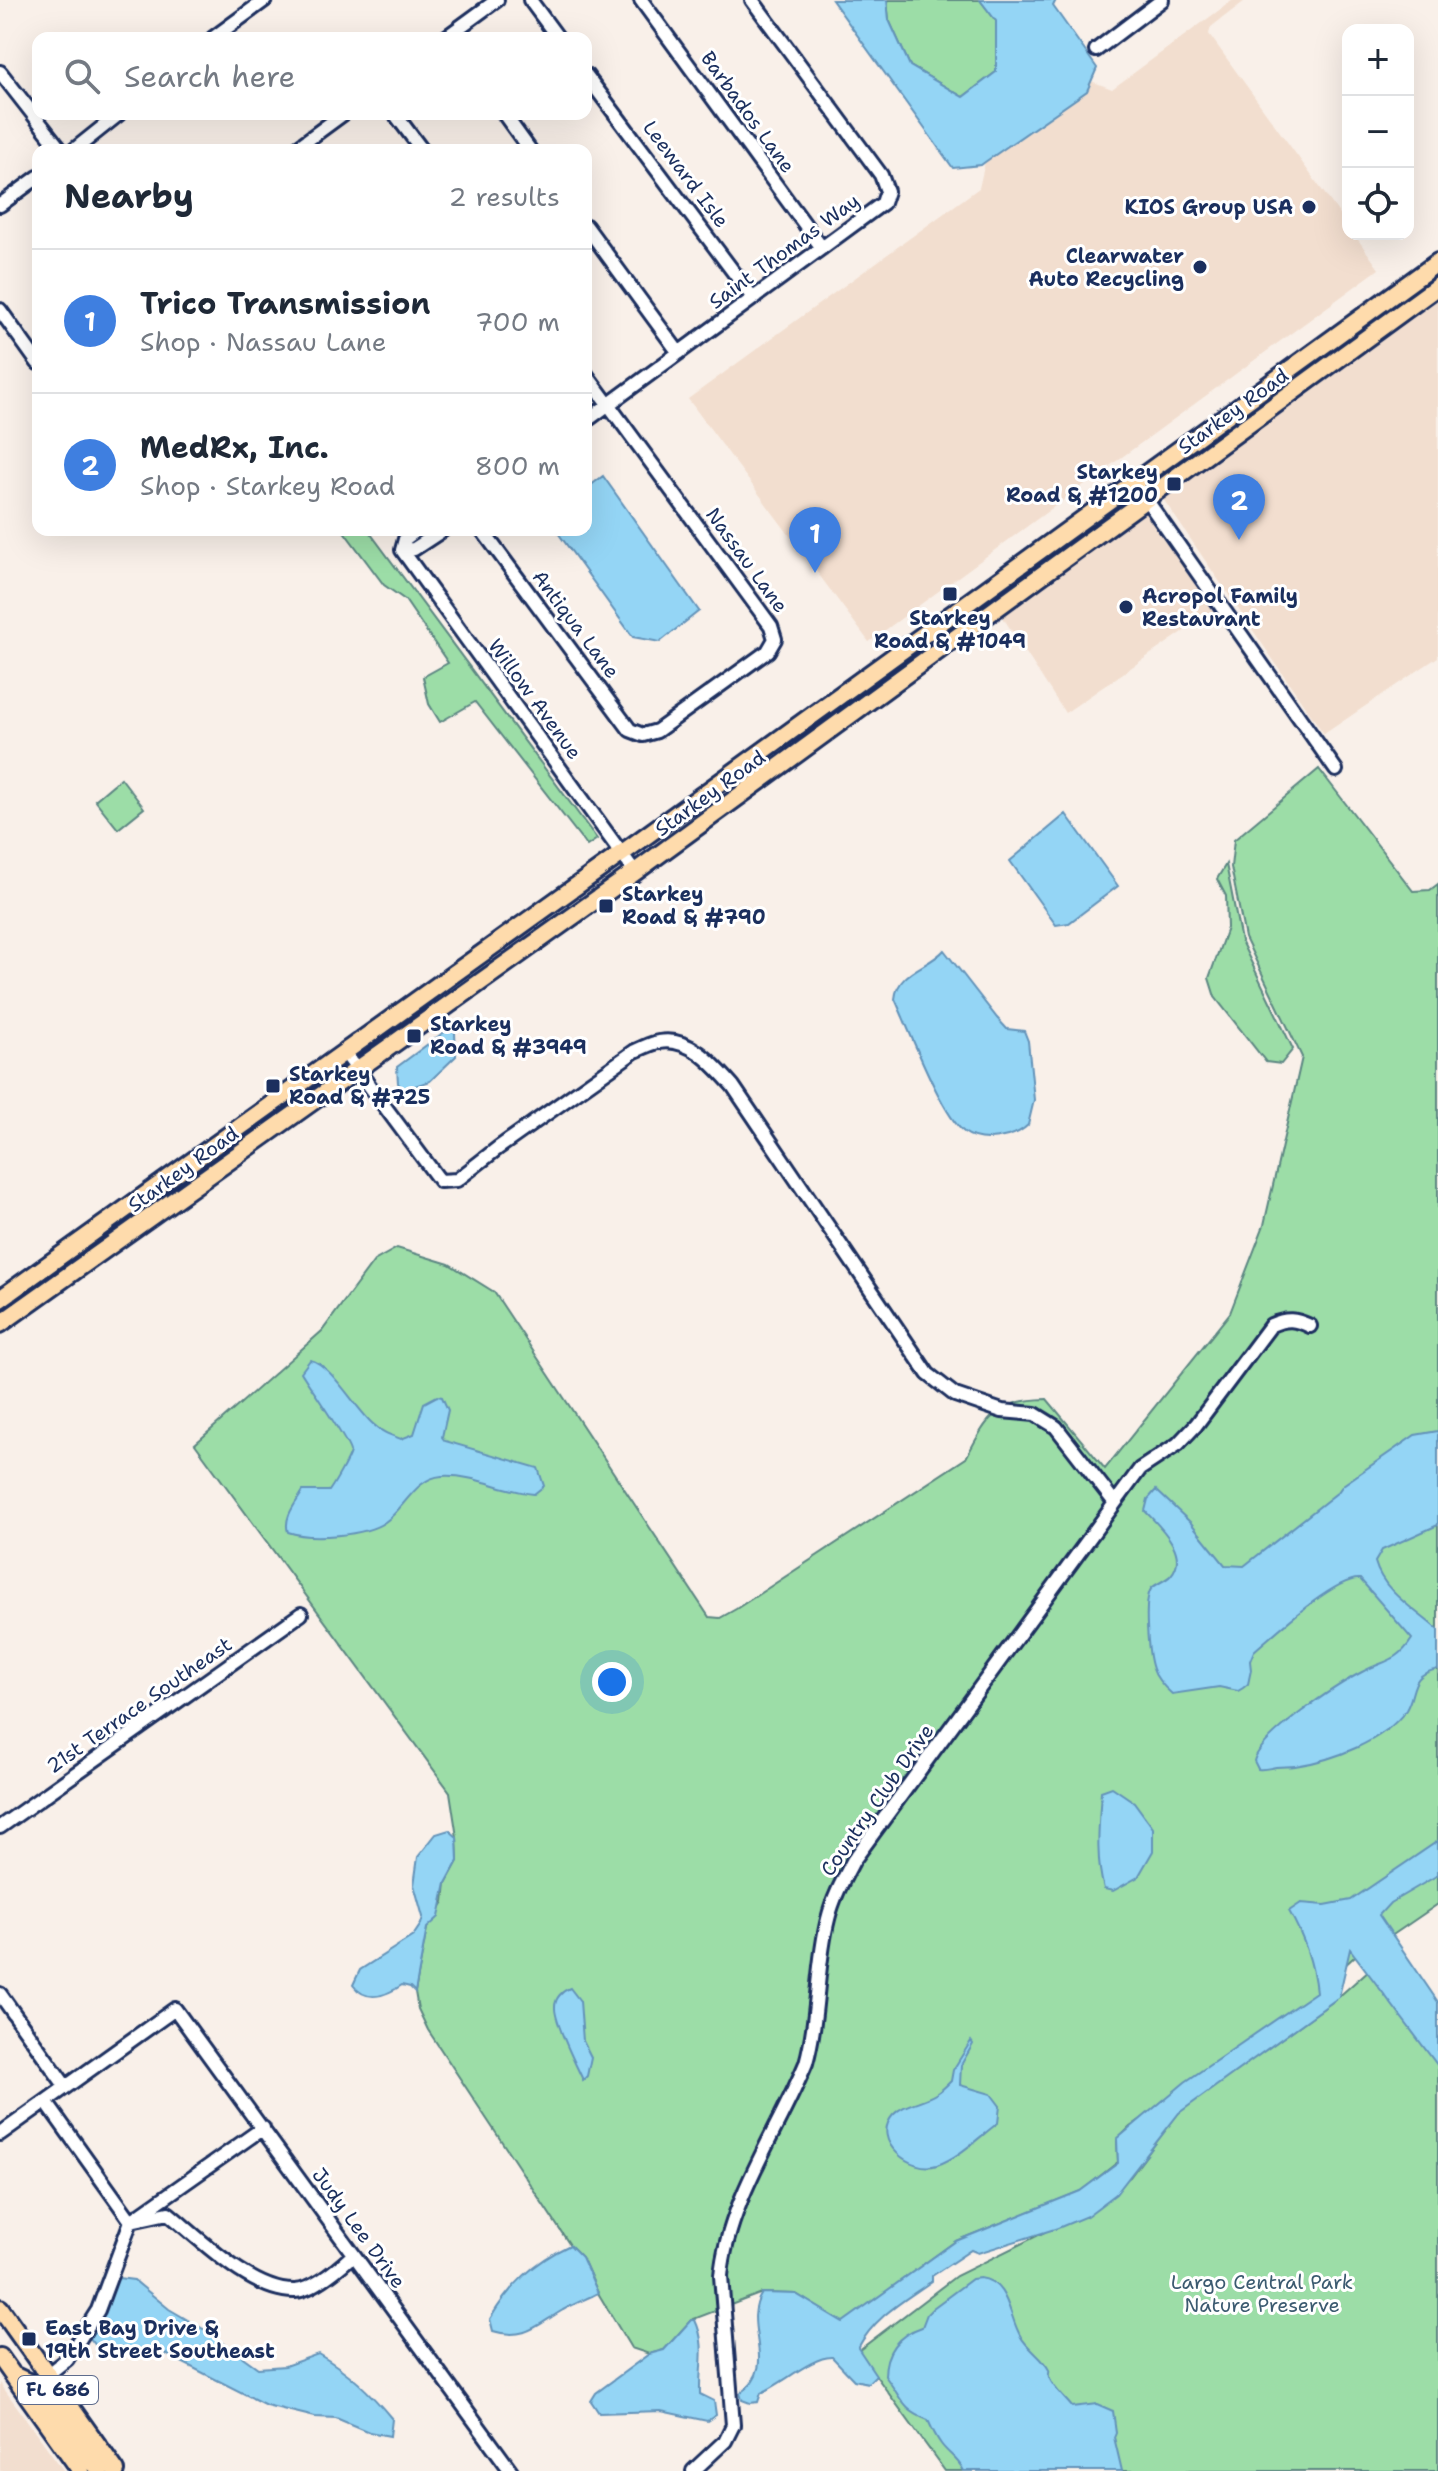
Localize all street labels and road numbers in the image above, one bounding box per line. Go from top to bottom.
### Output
street label: Barbados Lane [695,46,801,178]
street label: Leeward Isle [637,115,735,233]
street label: Saint Thomas Way [703,187,865,315]
street label: Starkey Road [1173,362,1294,460]
street label: Nassau Lane [700,502,794,618]
street label: Antiqua Lane [527,565,625,683]
street label: Willow Avenue [482,634,588,764]
street label: Starkey Road [650,744,771,842]
street label: Starkey Road [123,1120,244,1218]
street label: 21st Terrace Southeast [41,1631,237,1779]
street label: Country Club Drive [815,1719,939,1881]
street label: Judy Lee Drive [306,2163,412,2293]
road number: FL 686 [18,2376,98,2404]

